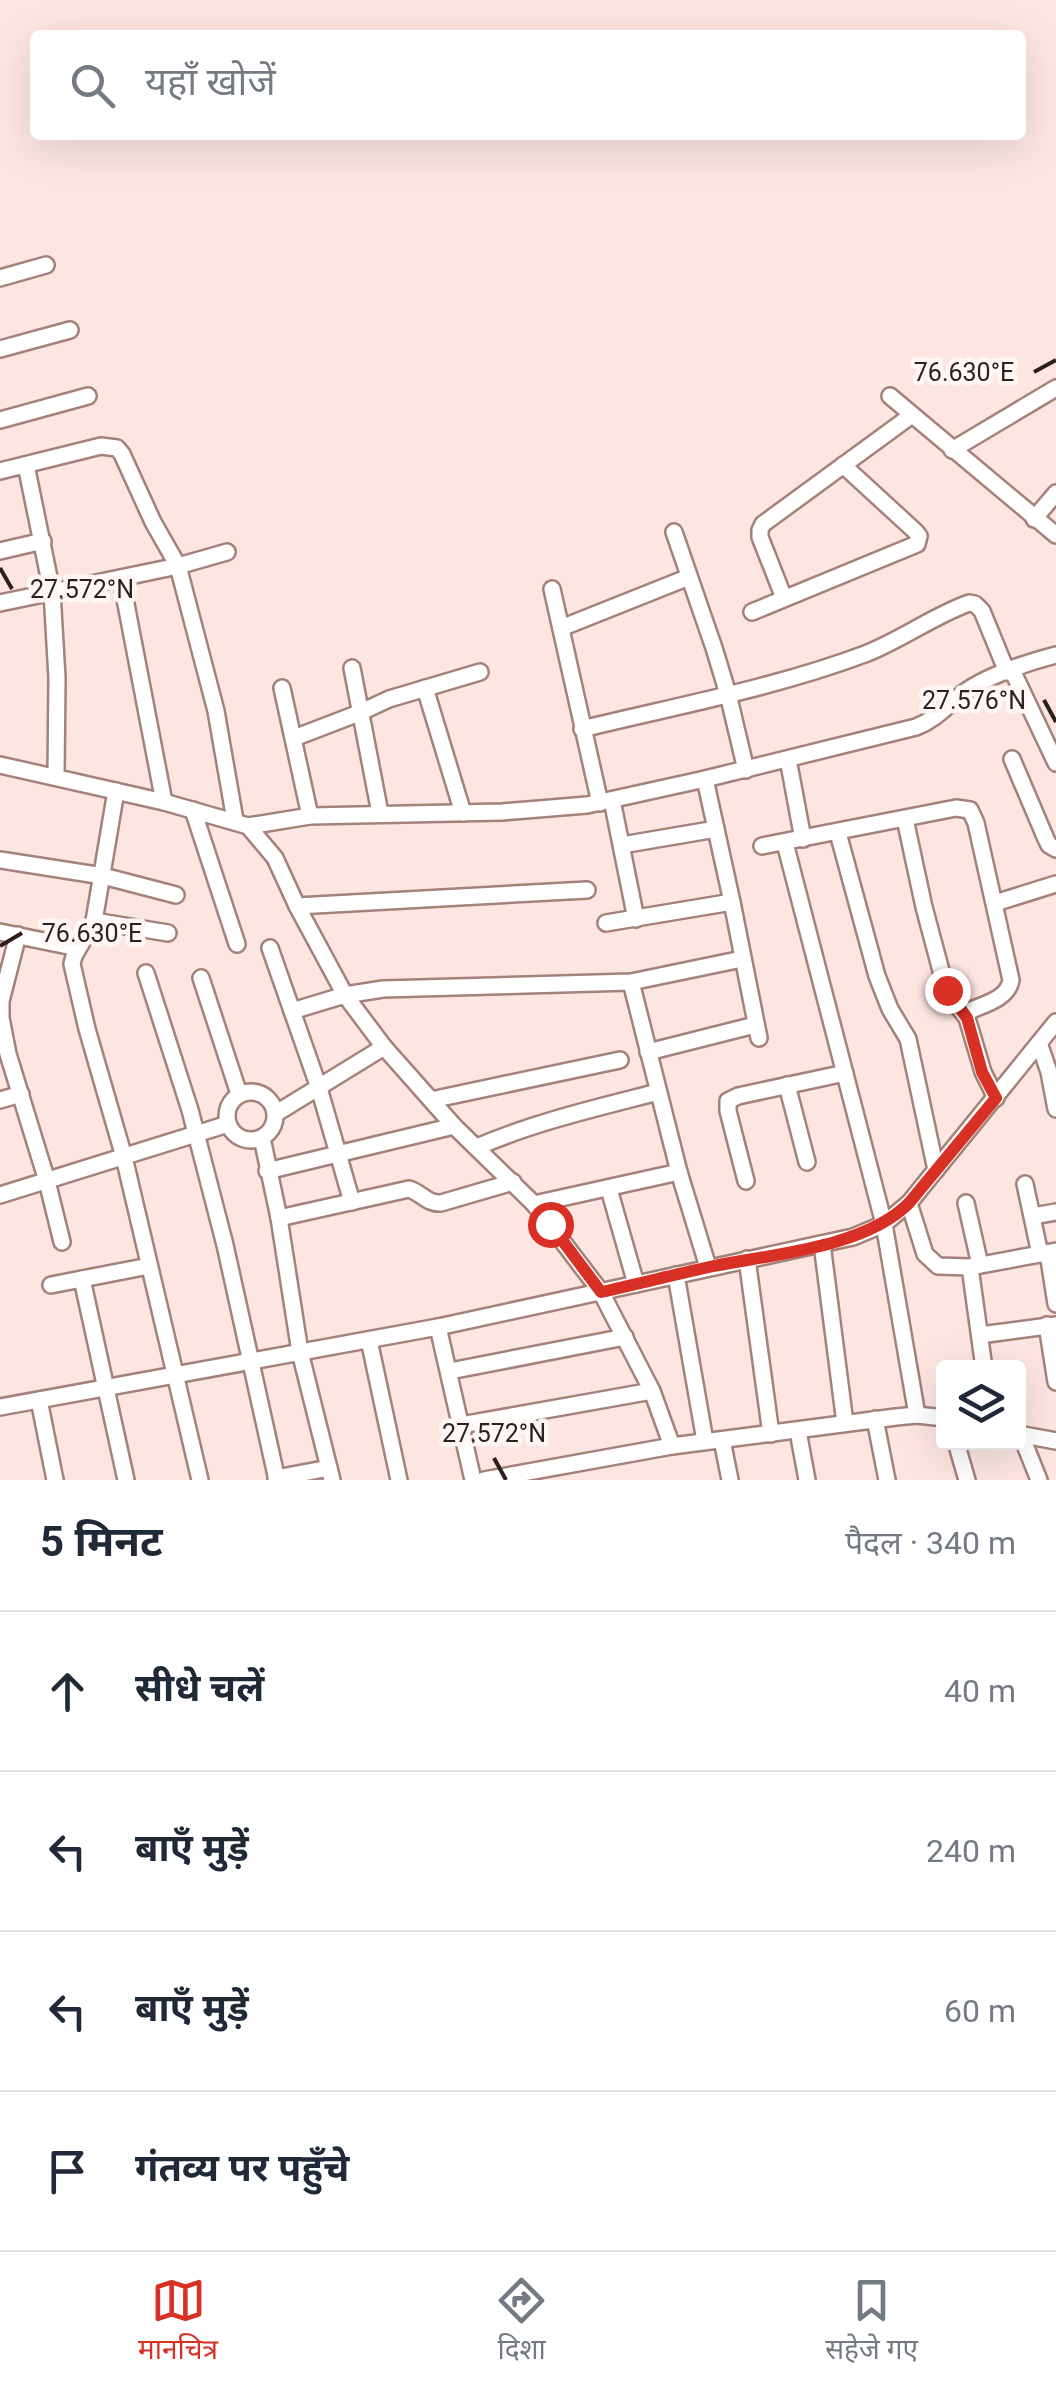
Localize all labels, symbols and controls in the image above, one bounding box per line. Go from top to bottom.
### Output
search box [30,30,1026,140]
icon: search [65,58,120,113]
text: यहाँ खोजें [145,60,276,104]
text: 76.630°E [914,358,1014,387]
text: 27.572°N [30,575,134,604]
text: 27.576°N [922,686,1026,715]
text: 76.630°E [42,919,142,948]
route end [925,968,971,1014]
route start [528,1202,574,1248]
map controls [936,1360,1026,1450]
button: layers [936,1360,1026,1450]
text: 27.572°N [442,1419,546,1448]
text: 5 मिनट [40,1517,163,1566]
text: पैदल · 340 m [845,1524,1016,1562]
icon: ahead [40,1664,95,1719]
text: सीधे चलें [135,1666,264,1710]
text: 40 m [944,1672,1016,1710]
icon: left [40,1824,95,1879]
text: बाएँ मुड़ें [135,1826,249,1870]
text: 240 m [926,1832,1016,1870]
icon: left [40,1984,95,2039]
text: बाएँ मुड़ें [135,1986,249,2030]
text: 60 m [944,1992,1016,2030]
icon: arrive [40,2144,95,2199]
text: गंतव्य पर पहुँचे [135,2146,349,2190]
tab: मानचित्र [138,2273,218,2370]
tab: दिशा [494,2273,549,2370]
tab: सहेजे गए [825,2273,918,2370]

